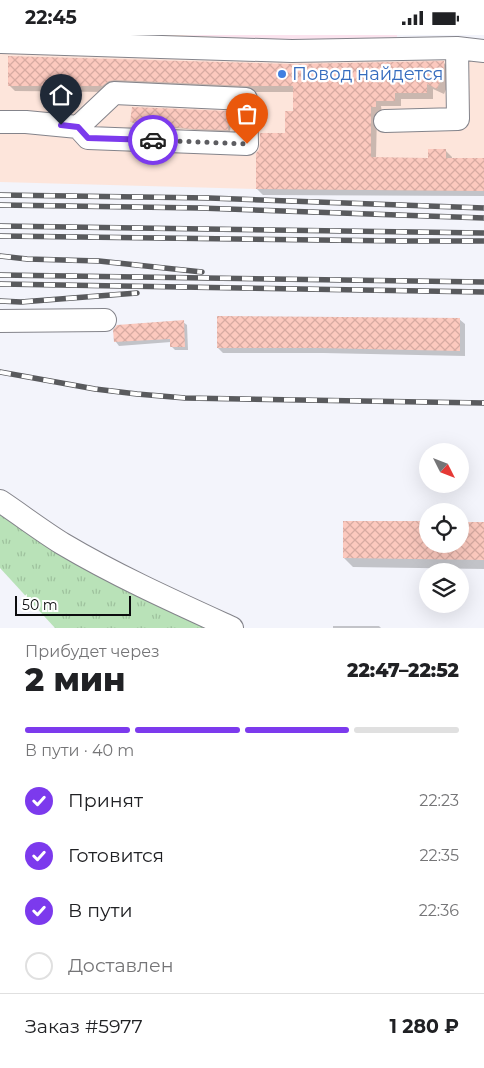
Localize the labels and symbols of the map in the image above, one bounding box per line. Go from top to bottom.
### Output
place label: Повод найдется [292,63,443,85]
marker: Повод найдется [276,68,288,80]
pin [40,74,82,125]
pin [226,93,268,144]
courier [128,115,178,165]
north arrow [419,443,469,493]
scale bar [15,593,131,616]

